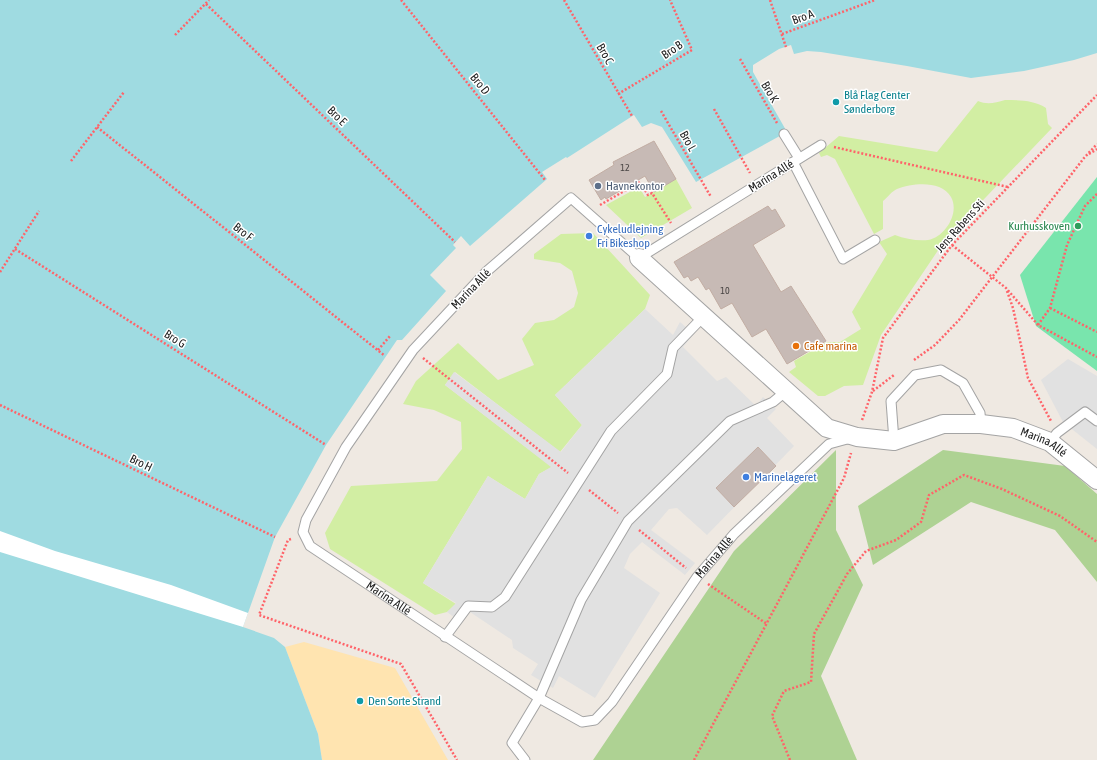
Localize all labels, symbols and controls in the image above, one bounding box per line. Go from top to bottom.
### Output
street label: Bro A [790,7,816,27]
street label: Bro B [659,38,685,62]
street label: Bro C [593,41,617,68]
street label: Bro D [467,71,493,98]
street label: Bro K [758,79,782,105]
place label: Blå Flag Center Sønderborg [844,88,910,116]
marker: Blå Flag Center Sønderborg [831,97,841,107]
street label: Bro E [324,103,350,129]
street label: Bro L [677,128,699,154]
street label: Marina Allé [746,157,796,195]
house number: 12 [620,162,630,173]
place label: Havnekontor [606,179,664,193]
marker: Havnekontor [593,181,603,191]
street label: Jens Rabens Sti [932,197,988,255]
place label: Kurhusskoven [1008,219,1070,233]
street label: Bro F [230,220,256,244]
marker: Kurhusskoven [1073,221,1083,231]
place label: Cykeludlejning Fri Bikeshop [597,222,664,250]
marker: Cykeludlejning Fri Bikeshop [584,231,594,241]
street label: Marina Allé [448,266,494,312]
house number: 10 [720,285,730,296]
street label: Bro G [162,327,188,351]
place label: Cafe marina [804,339,857,353]
marker: Cafe marina [791,341,801,351]
street label: Marina Allé [1019,424,1070,460]
street label: Bro H [127,452,155,474]
place label: Marinelageret [754,470,817,484]
marker: Marinelageret [741,472,751,482]
street label: Marina Allé [692,533,736,581]
street label: Marina Allé [364,578,414,618]
place label: Den Sorte Strand [368,694,441,708]
marker: Den Sorte Strand [355,696,365,706]

